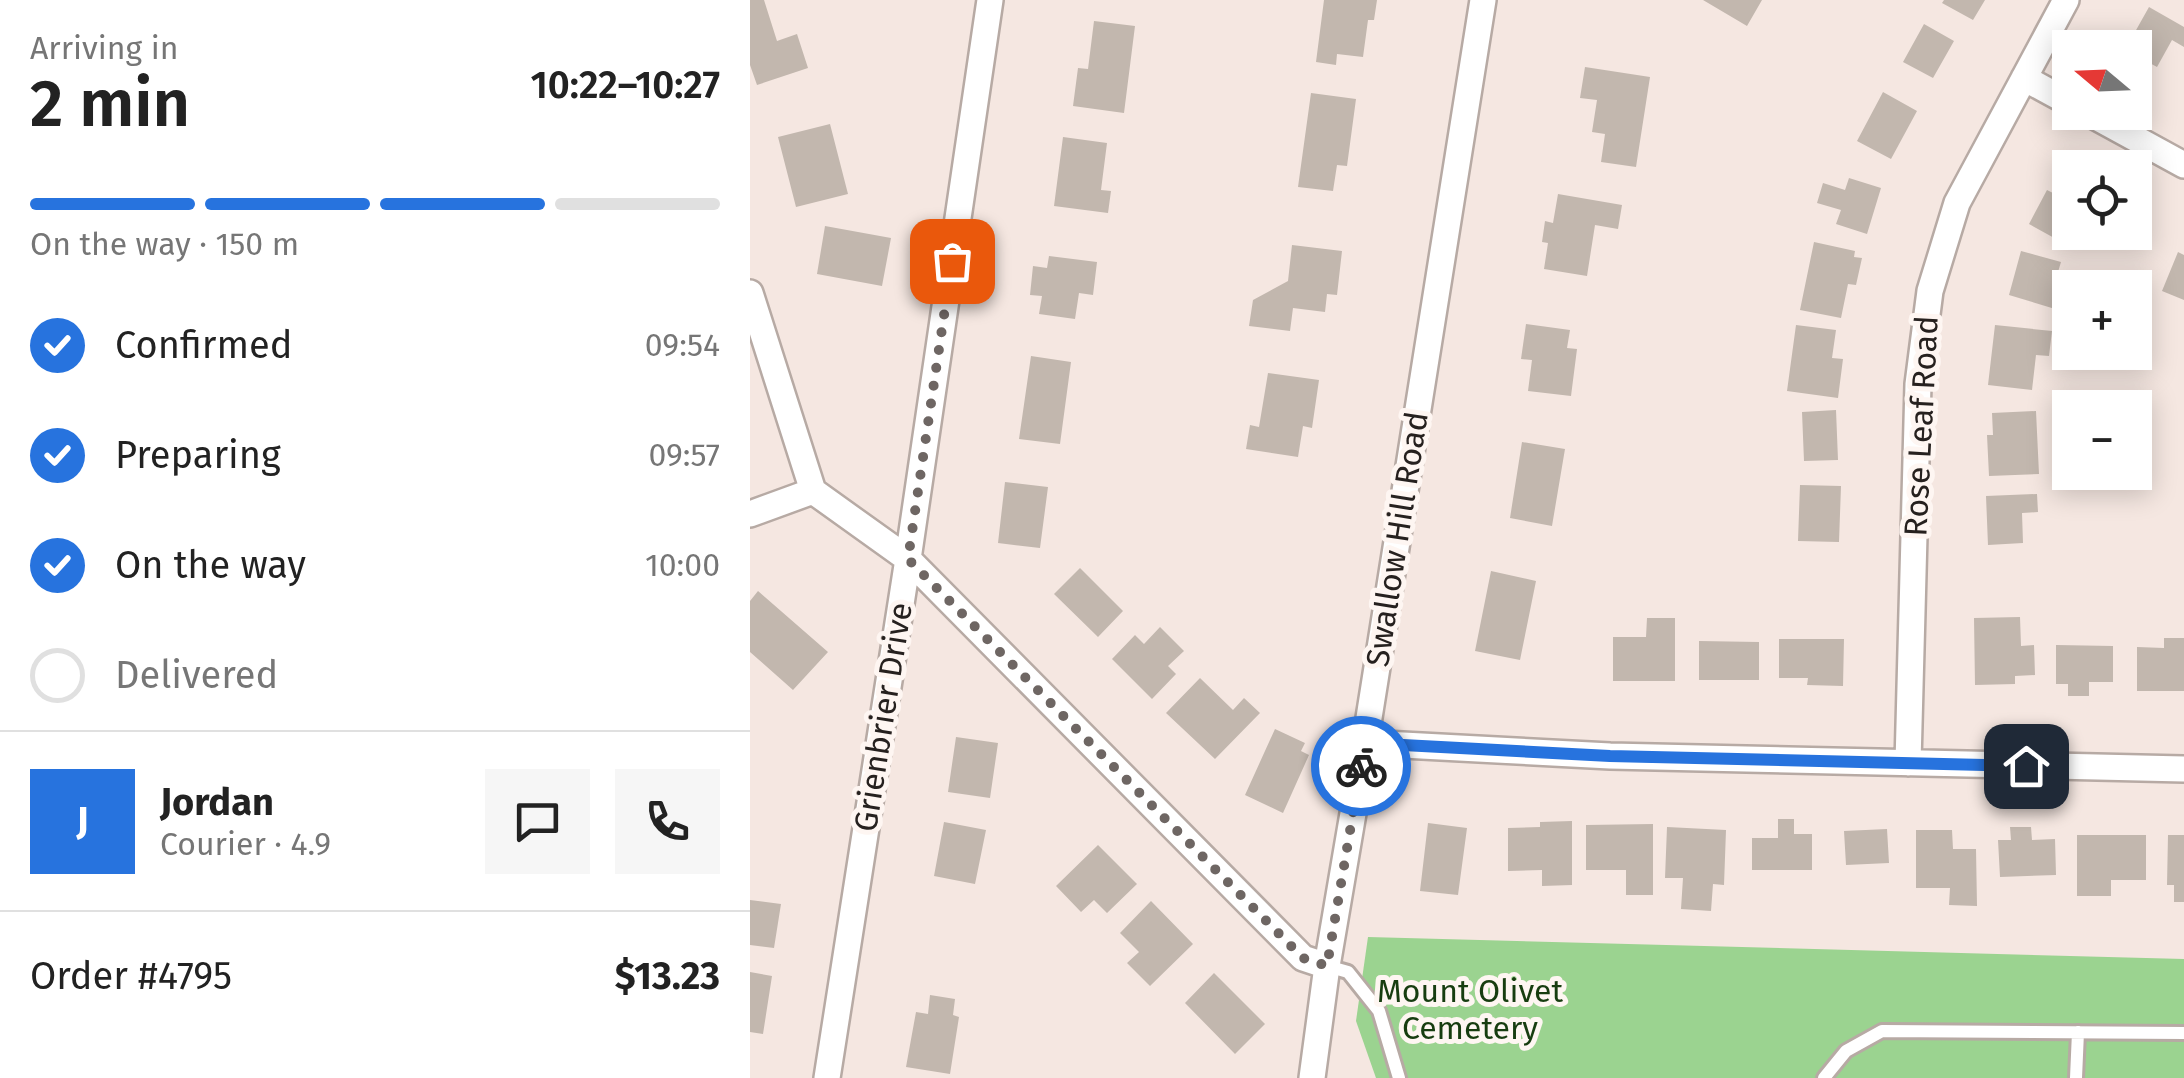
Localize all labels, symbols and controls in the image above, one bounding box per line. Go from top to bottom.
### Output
text: Arriving in [30,29,178,67]
north arrow [2052,30,2152,130]
map controls [2052,30,2152,490]
text: 10:22–10:27 [530,62,720,108]
text: 2 min [30,65,190,143]
button: locate [2052,150,2152,250]
pin [910,219,995,304]
text: On the way · 150 m [30,225,299,263]
icon: bag [925,234,980,289]
button: + [2052,270,2152,370]
street label: Rose Leaf Road [1896,315,1946,537]
icon: check [30,318,85,373]
text: Confirmed [115,322,293,368]
text: 09:54 [645,326,720,364]
button: − [2052,390,2152,490]
street label: Swallow Hill Road [1358,409,1436,669]
icon: check [30,428,85,483]
text: Preparing [115,432,281,478]
text: 09:57 [648,436,720,474]
icon: check [30,538,85,593]
text: On the way [115,542,306,588]
text: 10:00 [645,546,720,584]
street label: Grienbrier Drive [846,600,920,834]
text: Delivered [115,652,278,698]
courier [1311,716,1411,816]
pin [1984,724,2069,809]
icon: bike [1334,739,1389,794]
icon: home [1999,739,2054,794]
button: chat [485,769,590,874]
button: phone [615,769,720,874]
text: Jordan [160,779,274,825]
text: J [76,798,89,844]
text: Courier · 4.9 [160,825,331,863]
text: Order #4795 [30,953,232,999]
text: $13.23 [615,953,720,999]
park label: Mount Olivet Cemetery [1377,972,1564,1047]

